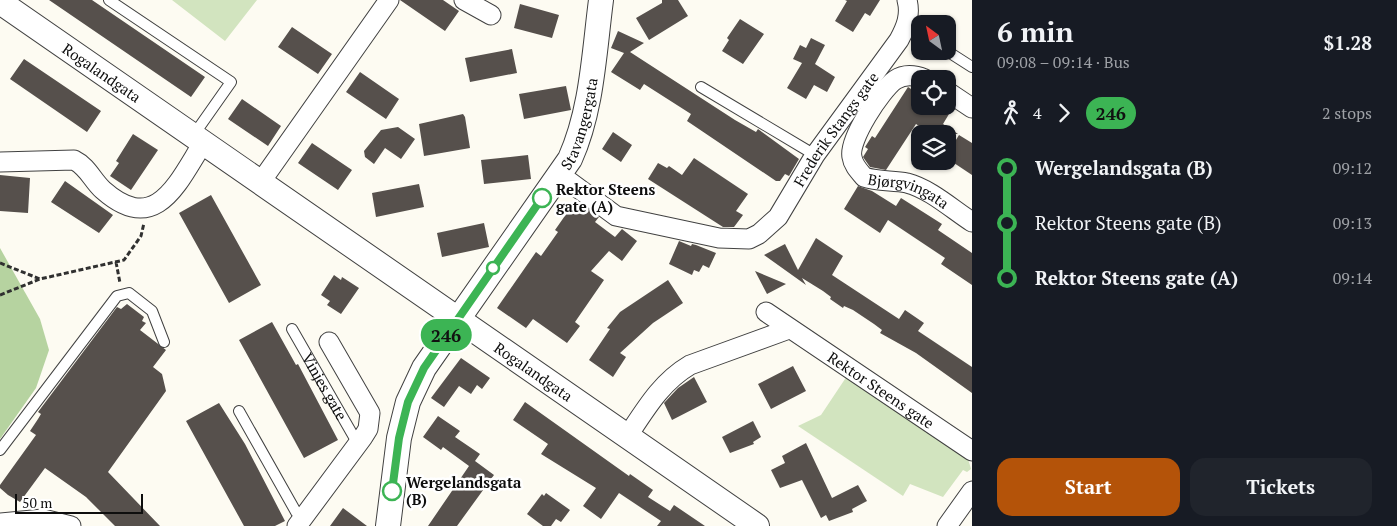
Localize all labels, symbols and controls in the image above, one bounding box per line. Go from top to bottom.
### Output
text: 6 min [997,13,1074,50]
north arrow [911,15,956,60]
map controls [911,15,956,170]
text: $1.28 [1323,30,1372,55]
street label: Rogalandgata [59,38,145,107]
text: 09:08 – 09:14 · Bus [997,51,1130,73]
street label: Frederik Stangs gate [789,68,883,190]
button: locate [911,70,956,115]
street label: Stavangergata [556,76,602,174]
icon: walk [997,99,1025,127]
icon: forward [1050,99,1078,127]
text: 246 [1096,101,1126,125]
text: 4 [1033,102,1042,124]
text: 2 stops [1322,102,1372,124]
button: layers [911,125,956,170]
text: Wergelandsgata (B) [1035,155,1213,180]
text: 09:12 [1333,157,1372,179]
street label: Bjørgvingata [866,169,953,213]
place label: Rektor Steens gate (A) [556,179,655,216]
marker: Rektor Steens gate (A) [532,188,552,208]
text: Rektor Steens gate (B) [1035,210,1222,235]
text: 09:13 [1333,212,1372,234]
unlabelled marker [486,261,500,275]
text: Rektor Steens gate (A) [1035,265,1238,290]
text: 09:14 [1333,267,1372,289]
line badge: 246 [417,319,475,351]
text: 246 [431,323,461,347]
street label: Rogalandgata [491,337,577,406]
street label: Rektor Steens gate [824,347,938,433]
street label: Vinjes gate [298,349,352,423]
button: Start [997,458,1180,516]
button: Tickets [1190,458,1372,516]
place label: Wergelandsgata (B) [406,472,522,509]
marker: Wergelandsgata (B) [382,481,402,501]
scale bar [15,491,142,514]
text: 50 m [22,493,52,512]

